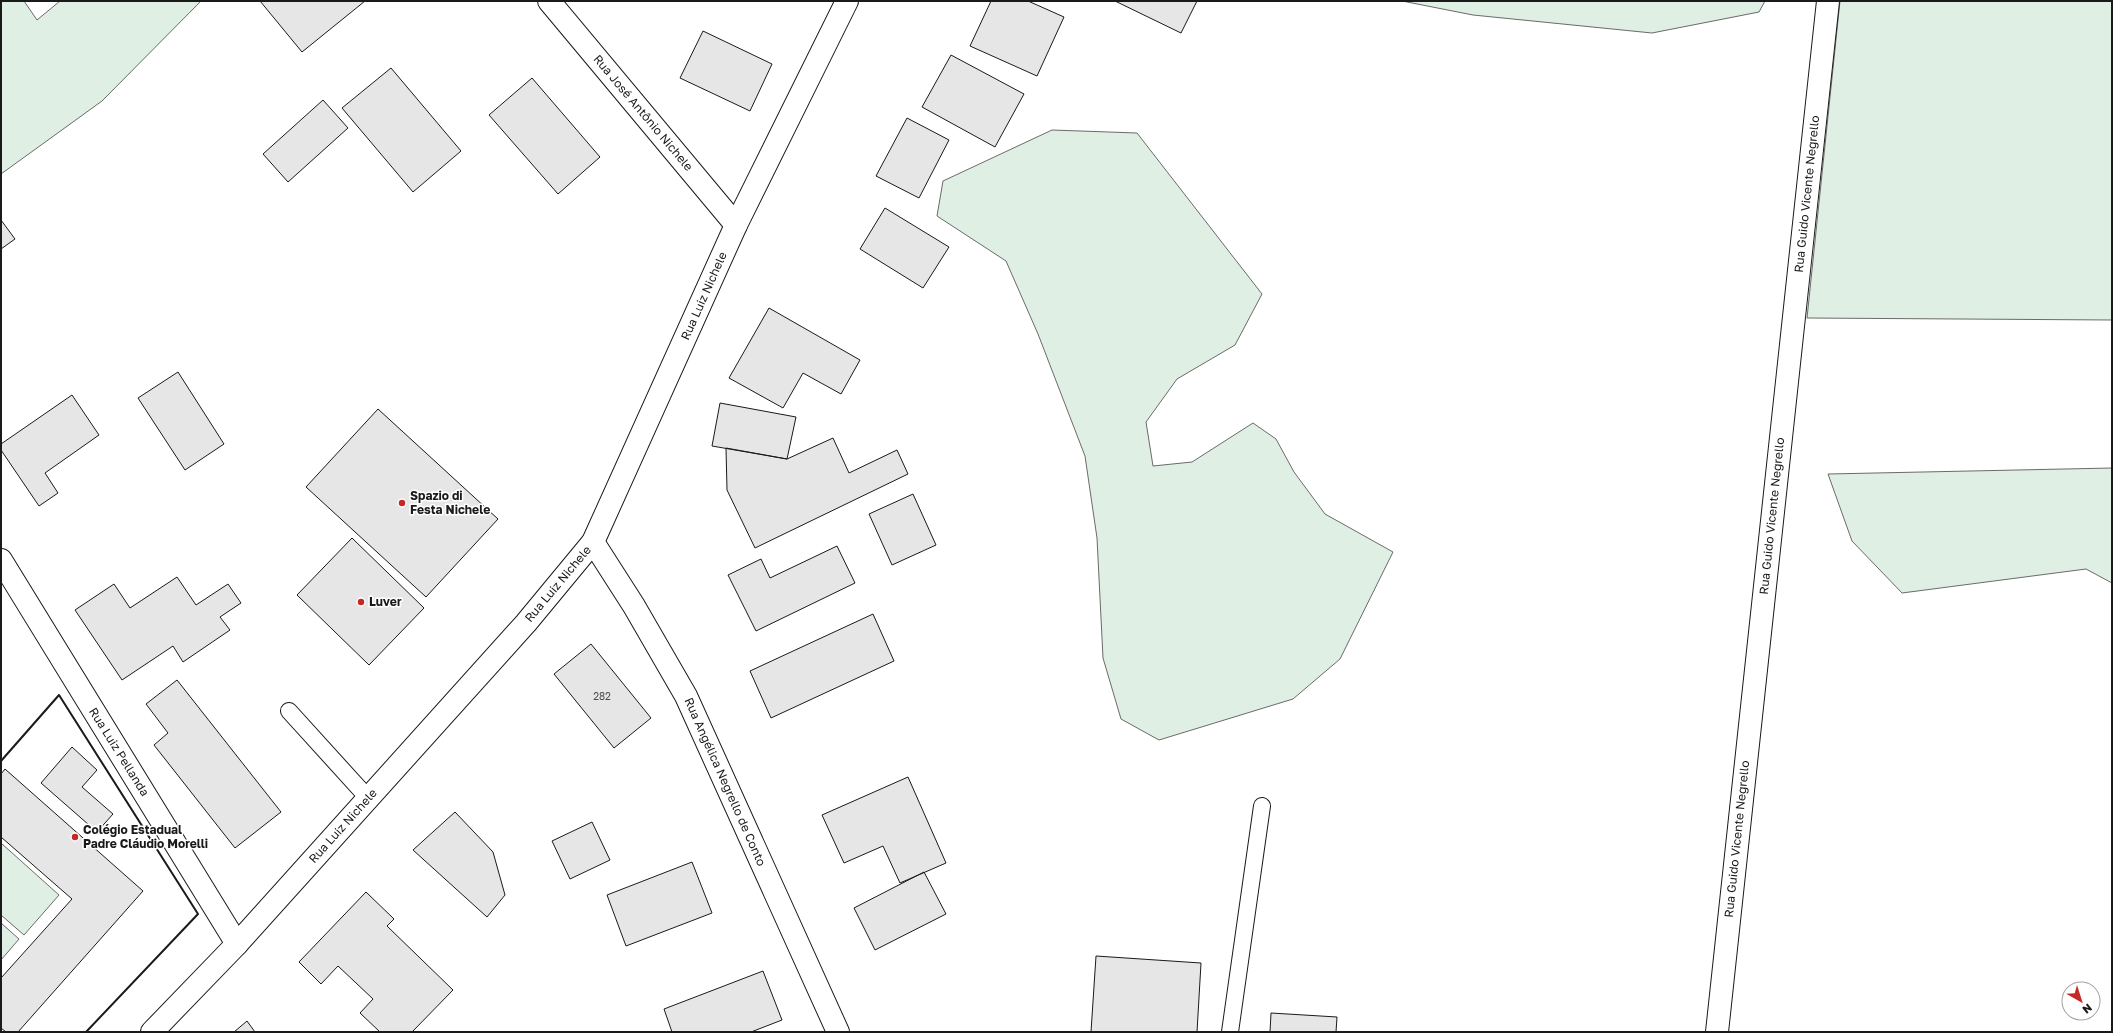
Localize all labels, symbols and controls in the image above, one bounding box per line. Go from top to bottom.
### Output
street label: Rua José Antônio Nichele [590,51,696,174]
street label: Rua Guido Vicente Negrello [1791,115,1822,273]
street label: Rua Luiz Nichele [677,249,730,342]
street label: Rua Guido Vicente Negrello [1756,437,1787,595]
place label: Spazio di Festa Nichele [410,488,490,517]
marker: Spazio di Festa Nichele [397,498,407,508]
street label: Rua Luiz Nichele [521,542,594,625]
place label: Luver [369,594,402,609]
marker: Luver [356,597,366,607]
house number: 282 [593,690,611,702]
street label: Rua Angélica Negrello de Conto [681,695,769,868]
street label: Rua Luiz Pellanda [86,705,153,799]
street label: Rua Guido Vicente Negrello [1721,760,1752,918]
street label: Rua Luiz Nichele [305,785,380,866]
place label: Colégio Estadual Padre Cláudio Morelli [83,822,208,851]
marker: Colégio Estadual Padre Cláudio Morelli [70,832,80,842]
north arrow [2061,981,2101,1021]
text: N [2080,1001,2095,1017]

